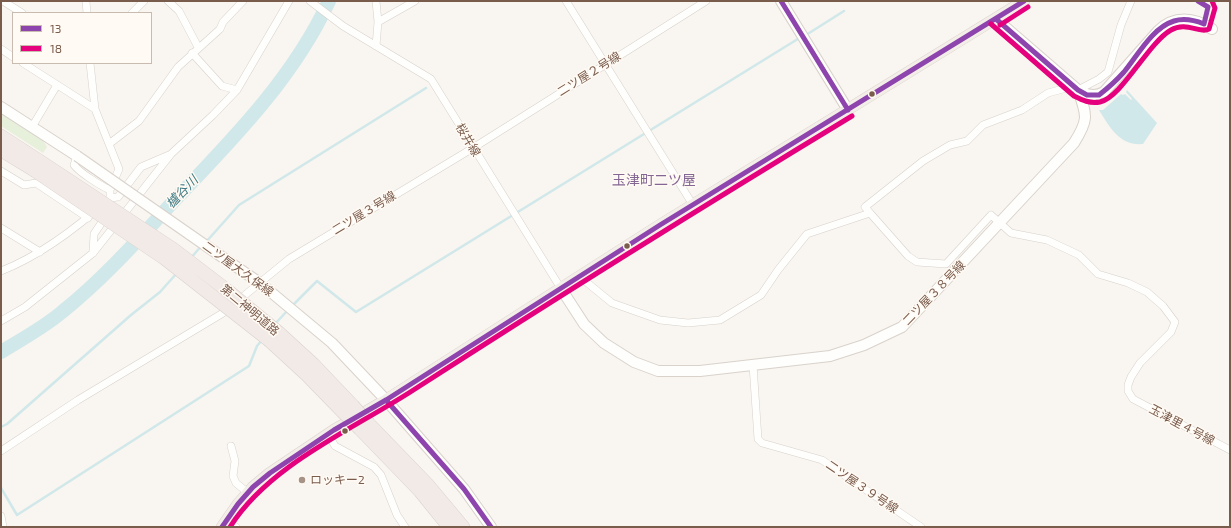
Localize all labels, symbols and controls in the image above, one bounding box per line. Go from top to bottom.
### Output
legend [12,12,152,64]
text: 13 [50,21,61,35]
text: 18 [50,41,62,55]
street label: 二ツ屋２号線 [555,49,623,99]
unlabelled marker [867,89,877,99]
street label: 桜井線 [453,121,483,159]
district label: 玉津町二ツ屋 [612,172,696,188]
water label: 櫨谷川 [163,173,201,211]
street label: 二ツ屋３号線 [329,188,399,238]
street label: 二ツ屋大久保線 [200,238,276,300]
unlabelled marker [622,241,632,251]
street label: 二ツ屋３８号線 [900,258,968,328]
street label: 第二神明道路 [218,281,282,339]
street label: 玉津里４号線 [1147,402,1217,448]
unlabelled marker [340,426,350,436]
street label: 二ツ屋３９号線 [823,458,901,516]
place label: ロッキー2 [310,473,365,487]
marker: ロッキー2 [297,475,307,485]

